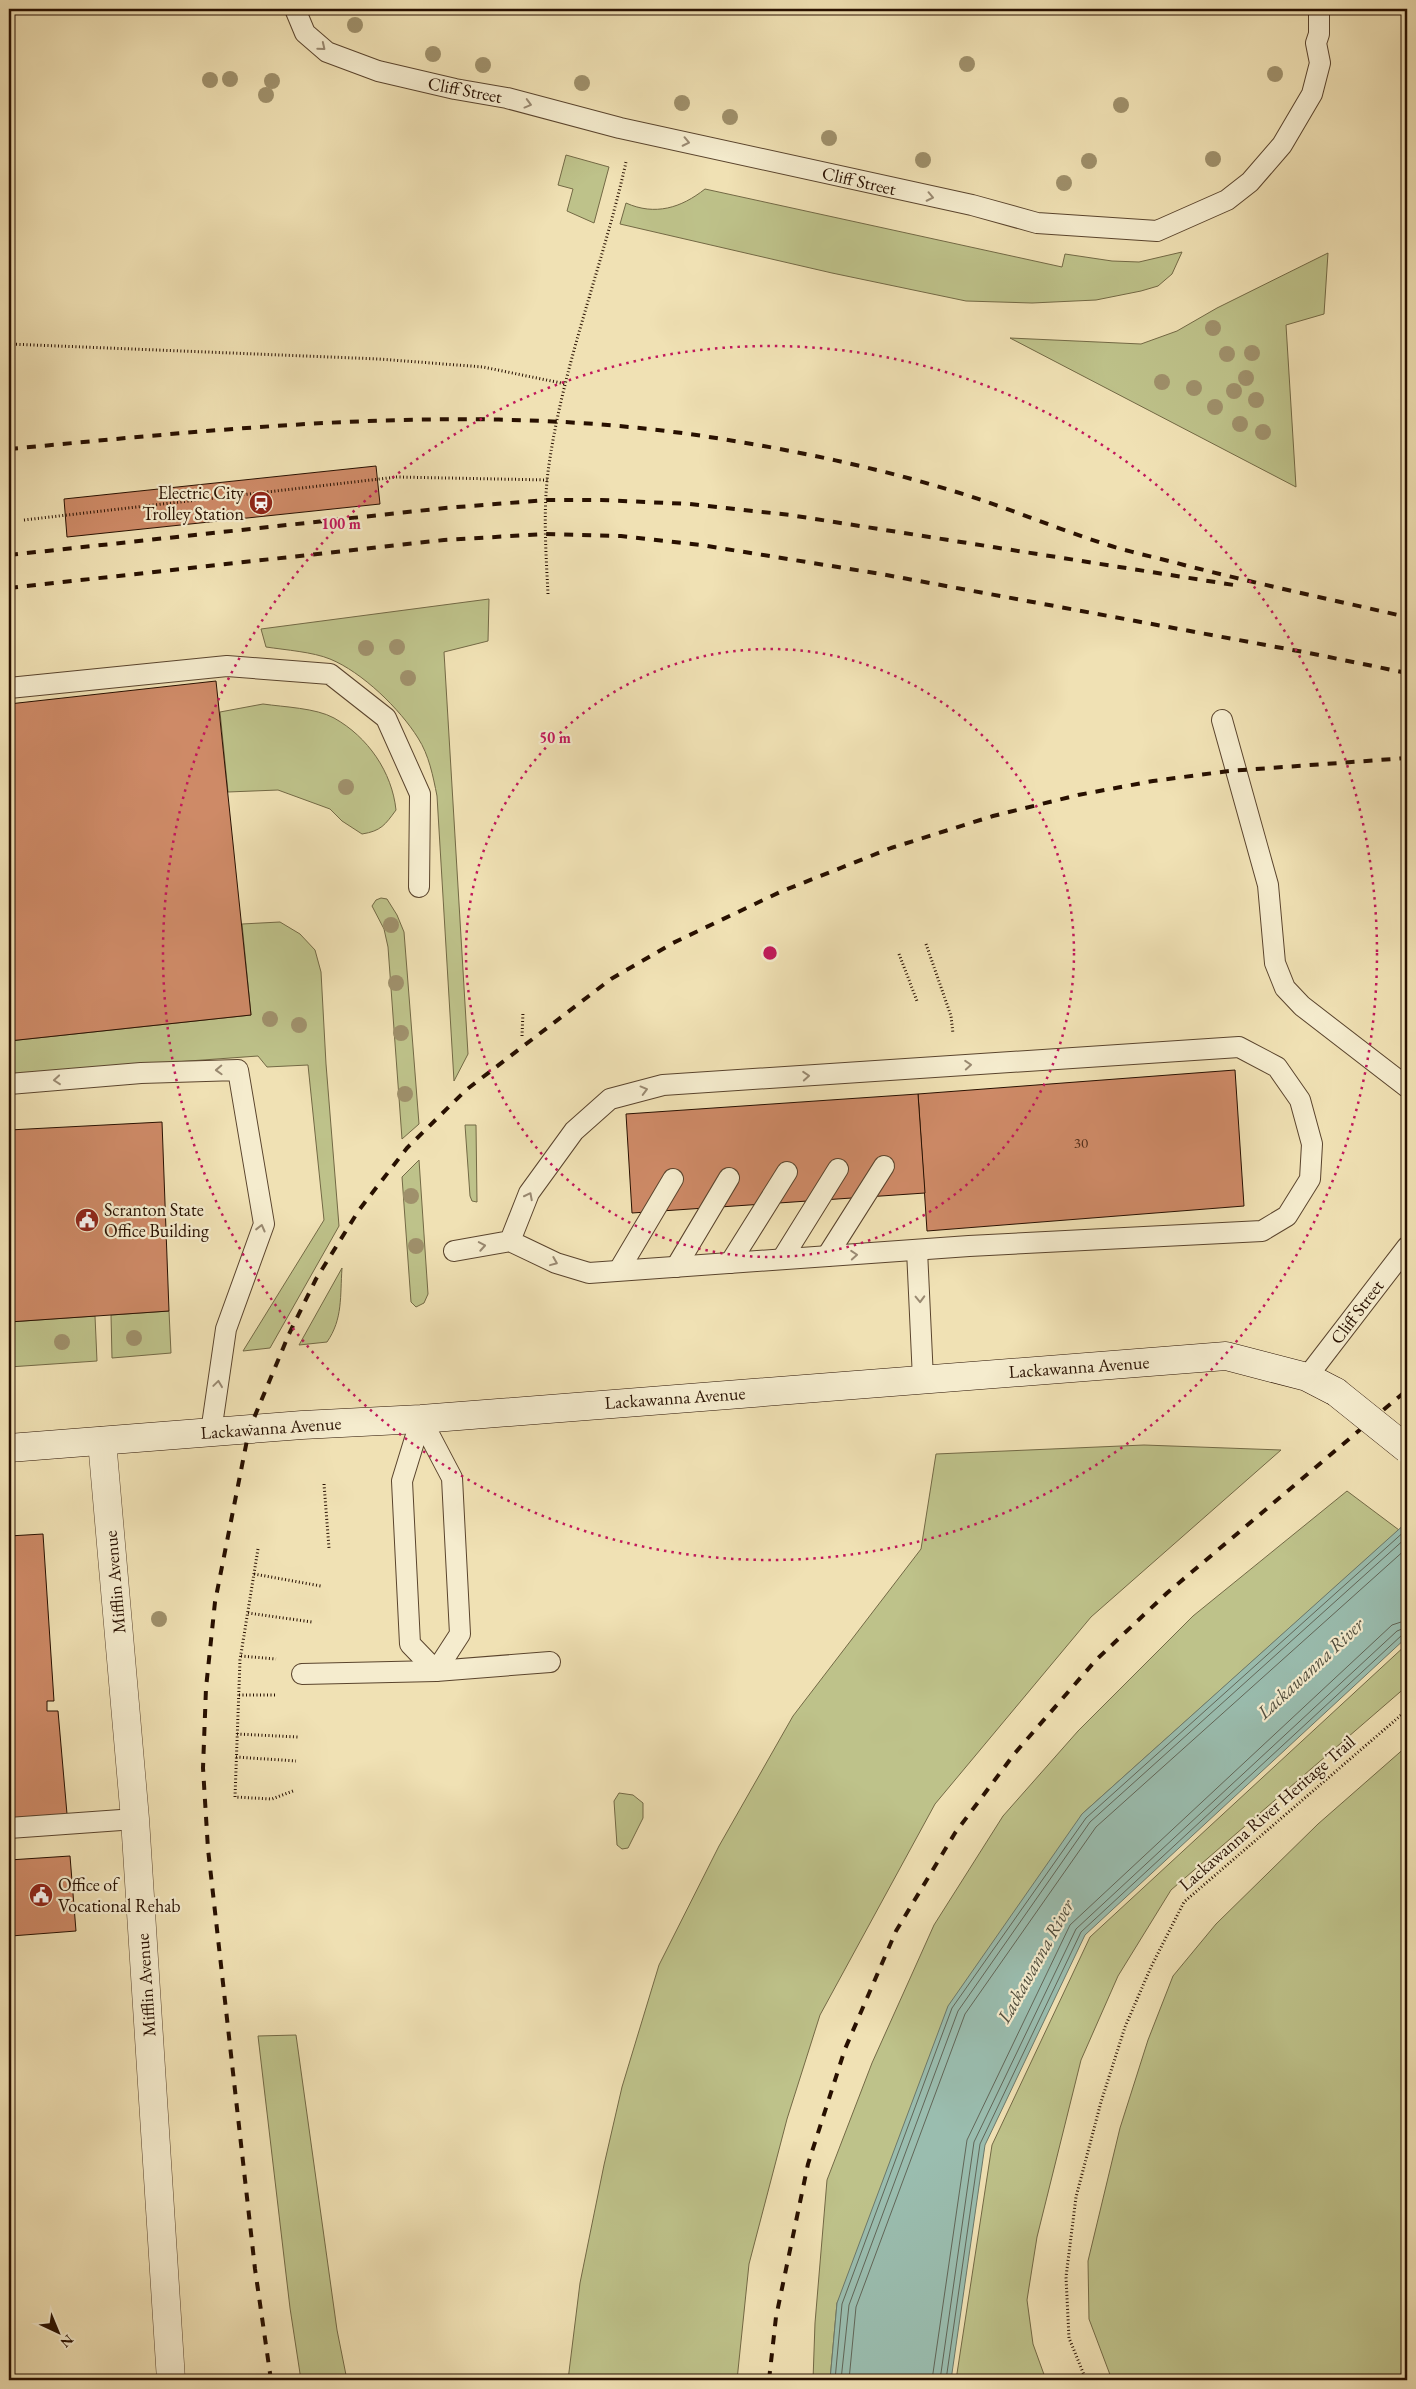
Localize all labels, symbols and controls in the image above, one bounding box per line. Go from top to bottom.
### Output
one-way arrow [316,42,325,50]
street label: Cliff Street [426,71,504,108]
one-way arrow [524,98,532,108]
one-way arrow [682,137,691,147]
street label: Cliff Street [820,161,899,200]
one-way arrow [926,191,935,201]
place label: Electric City Trolley Station [142,481,244,525]
station icon: Electric City Trolley Station [248,490,274,516]
text: 100 m [321,514,361,533]
text: 50 m [539,728,571,747]
centre of rings [761,944,779,962]
one-way arrow [964,1059,972,1070]
one-way arrow [215,1065,223,1076]
one-way arrow [802,1070,810,1081]
one-way arrow [53,1075,61,1086]
one-way arrow [640,1085,649,1096]
house number: 30 [1074,1133,1088,1152]
one-way arrow [523,1192,533,1201]
place label: Scranton State Office Building [104,1198,209,1242]
public building icon: Scranton State Office Building [74,1207,100,1233]
one-way arrow [256,1225,266,1233]
one-way arrow [478,1242,487,1252]
one-way arrow [851,1249,859,1260]
one-way arrow [549,1255,558,1266]
street label: Cliff Street [1325,1275,1389,1349]
one-way arrow [914,1295,925,1303]
street label: Lackawanna Avenue [1008,1350,1150,1383]
one-way arrow [213,1380,223,1388]
street label: Lackawanna Avenue [604,1381,746,1414]
street label: Lackawanna Avenue [200,1411,342,1444]
street label: Mifflin Avenue [99,1529,130,1635]
water label: Lackawanna River [1251,1612,1370,1725]
street label: Lackawanna River Heritage Trail [1174,1730,1360,1895]
place label: Office of Vocational Rehab [58,1873,181,1917]
public building icon: Office of Vocational Rehab [28,1882,54,1908]
water label: Lackawanna River [991,1894,1080,2028]
street label: Mifflin Avenue [130,1933,161,2037]
north arrow [32,2306,82,2356]
text: N [56,2331,77,2352]

